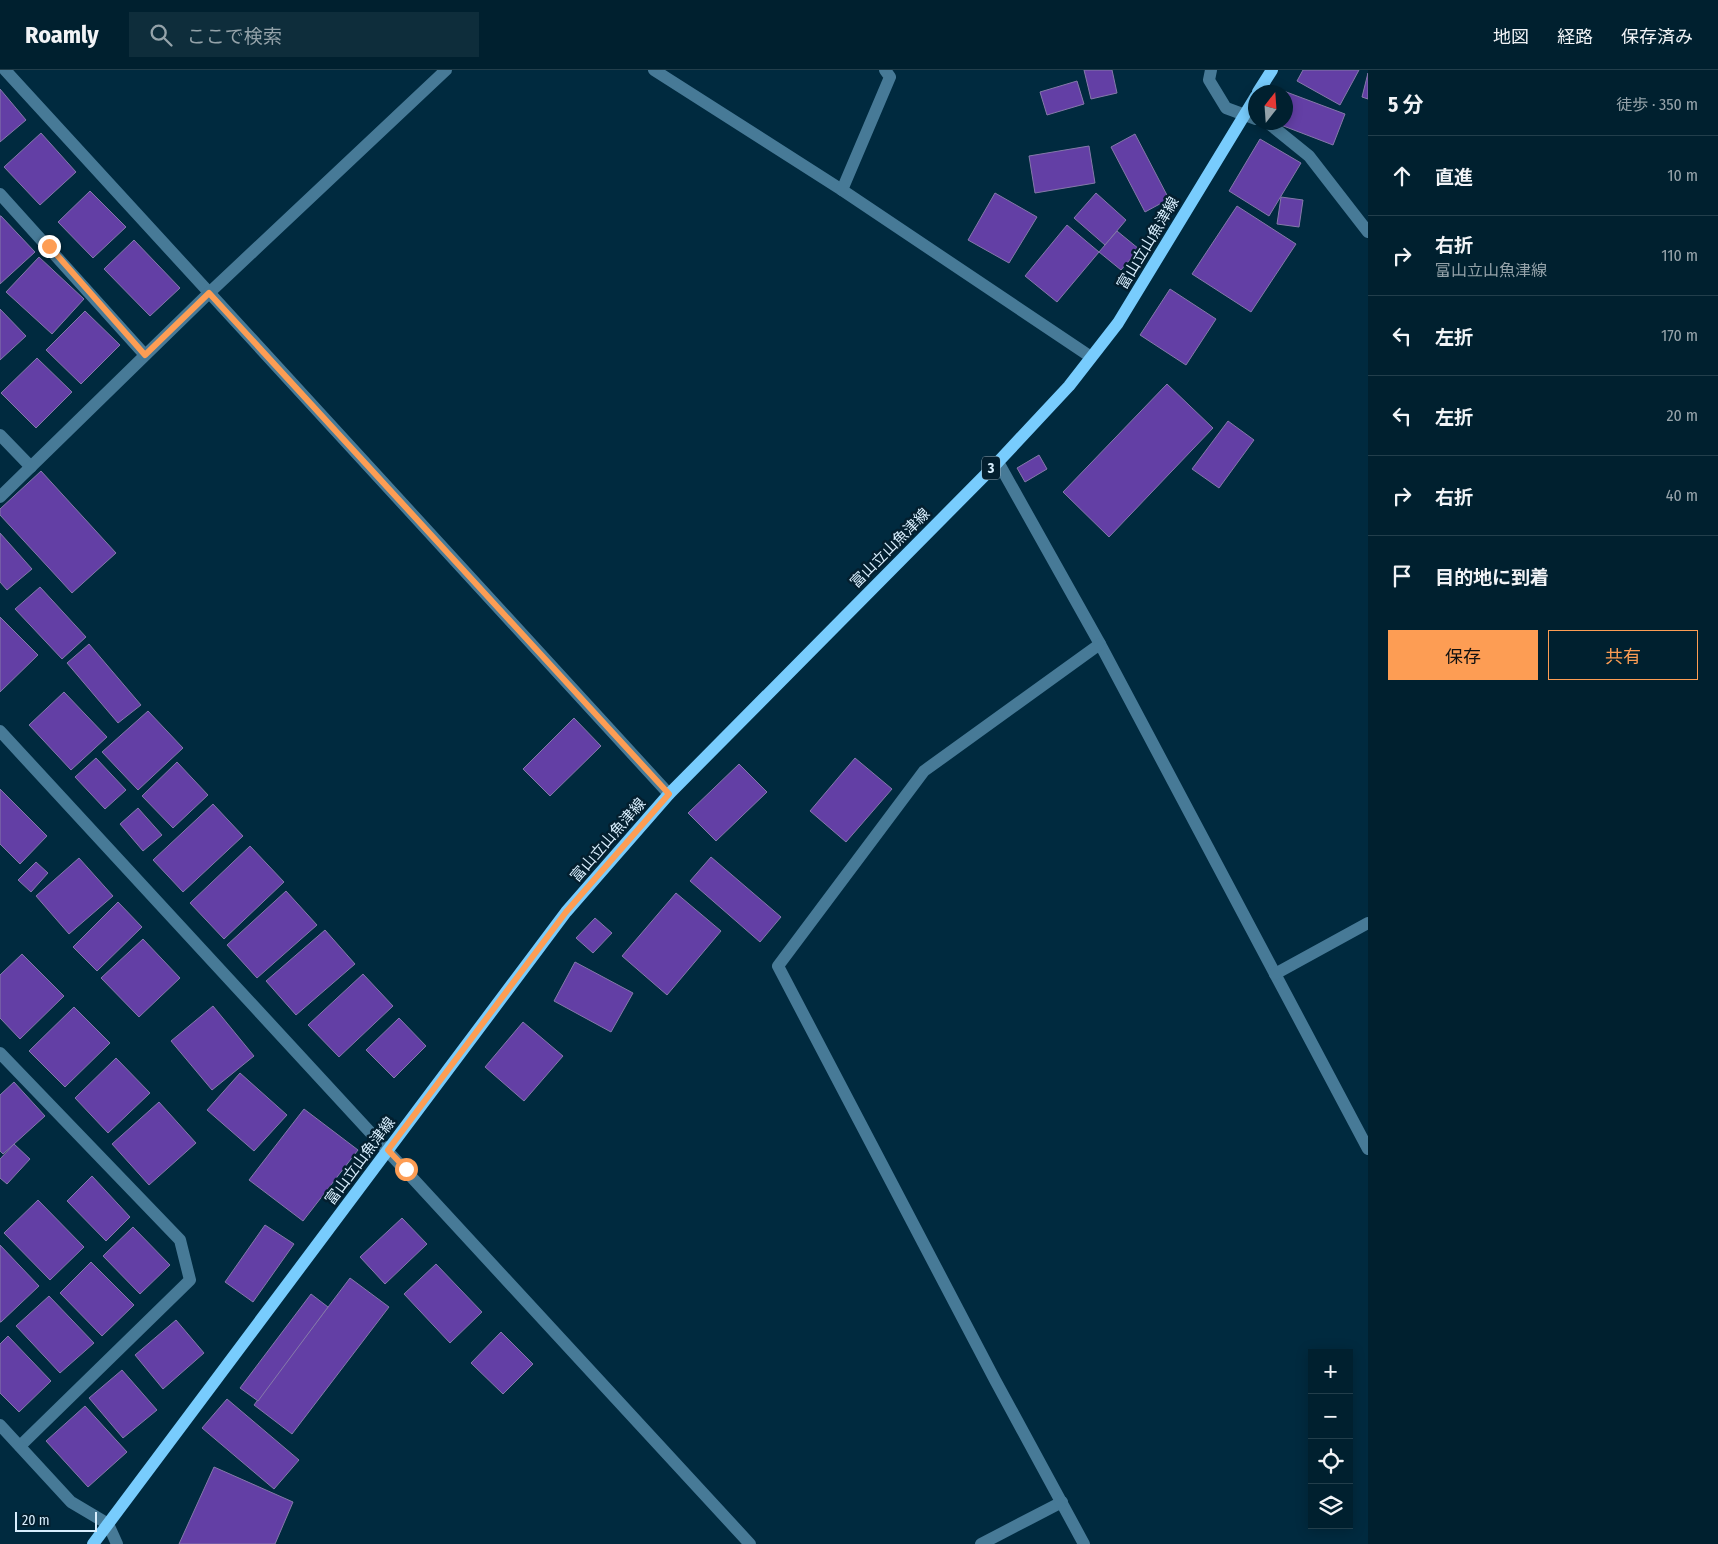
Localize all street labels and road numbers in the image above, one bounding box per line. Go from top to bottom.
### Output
street label: 富山立山魚津線 [1113,193,1183,293]
road number: 3 [982,456,1000,479]
street label: 富山立山魚津線 [847,505,933,591]
street label: 富山立山魚津線 [567,794,649,886]
street label: 富山立山魚津線 [321,1114,399,1208]

